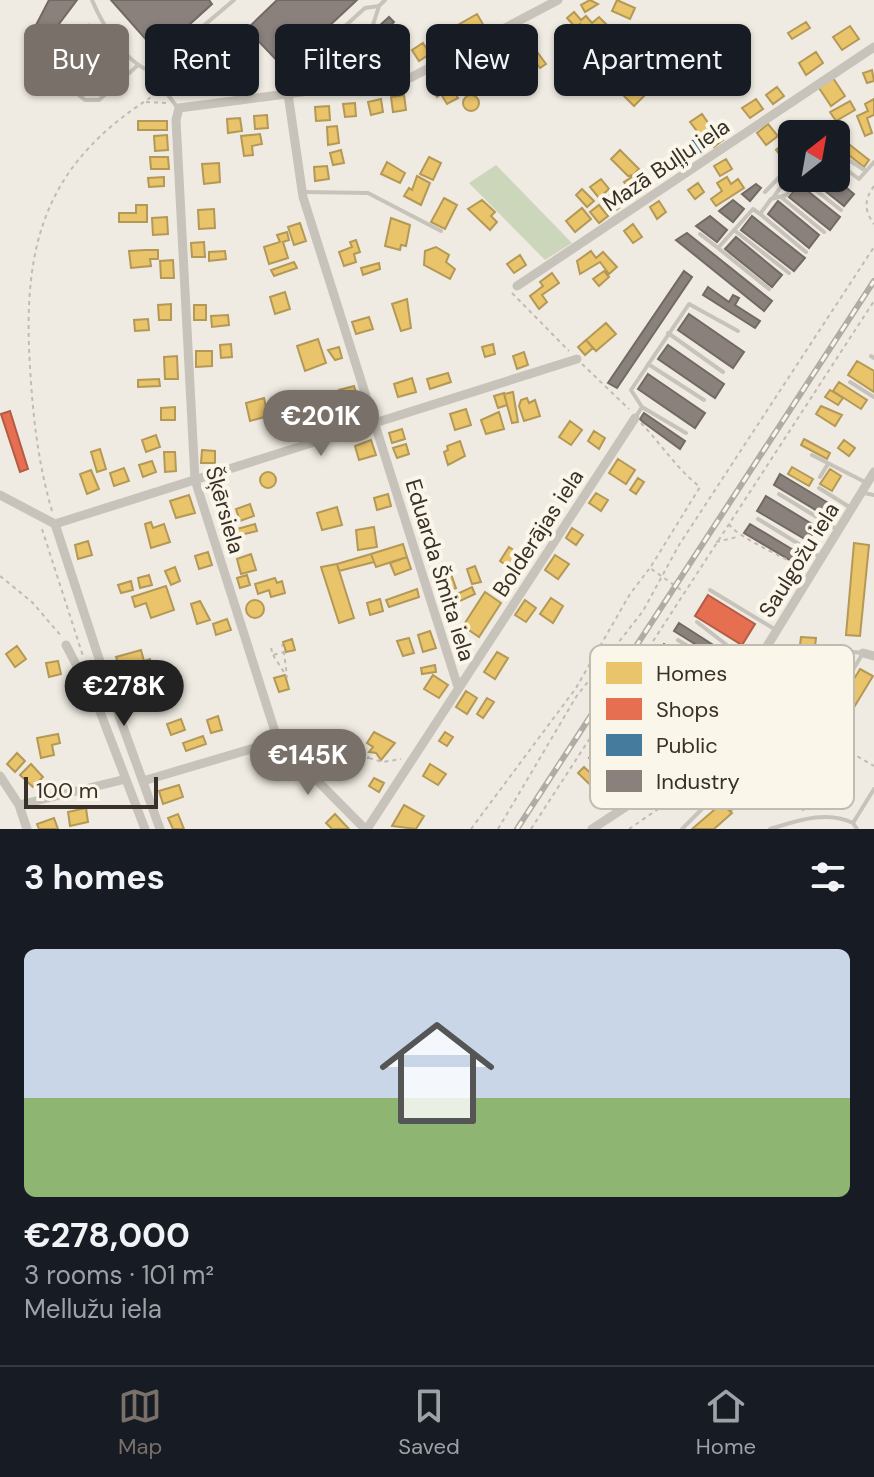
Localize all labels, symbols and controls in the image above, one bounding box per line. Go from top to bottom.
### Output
chip: Buy [24,24,129,96]
chip: Rent [145,24,259,96]
chip: Filters [275,24,410,96]
chip: New [426,24,538,96]
chip: Apartment [554,24,751,96]
street label: Mazā Buļļu iela [597,112,735,218]
north arrow [778,120,850,192]
map controls [778,120,850,192]
pin: €201K [265,390,377,458]
text: €201K [281,399,361,433]
street label: Šķērsiela [199,463,251,557]
street label: Bolderājas iela [486,464,590,602]
street label: Eduarda Šmita iela [399,475,481,665]
street label: Saulgožu iela [752,497,846,623]
legend [590,645,854,809]
text: Homes [656,659,727,688]
pin: €278K [68,660,180,728]
text: €278K [83,669,165,703]
text: Shops [656,695,719,724]
pin: €145K [252,729,364,797]
text: Public [656,731,718,760]
text: €145K [268,738,348,772]
text: Industry [656,767,740,796]
scale bar [24,773,158,809]
text: 100 m [36,776,98,805]
text: 3 homes [24,855,165,900]
icon: filters [806,855,850,899]
icon: home [365,1001,509,1145]
text: €278,000 [24,1213,190,1258]
text: 3 rooms · 101 m² [24,1258,214,1292]
text: Mellužu iela [24,1292,162,1326]
tab: Map [118,1384,162,1461]
tab: Saved [398,1384,460,1461]
tab: Home [696,1384,756,1461]

